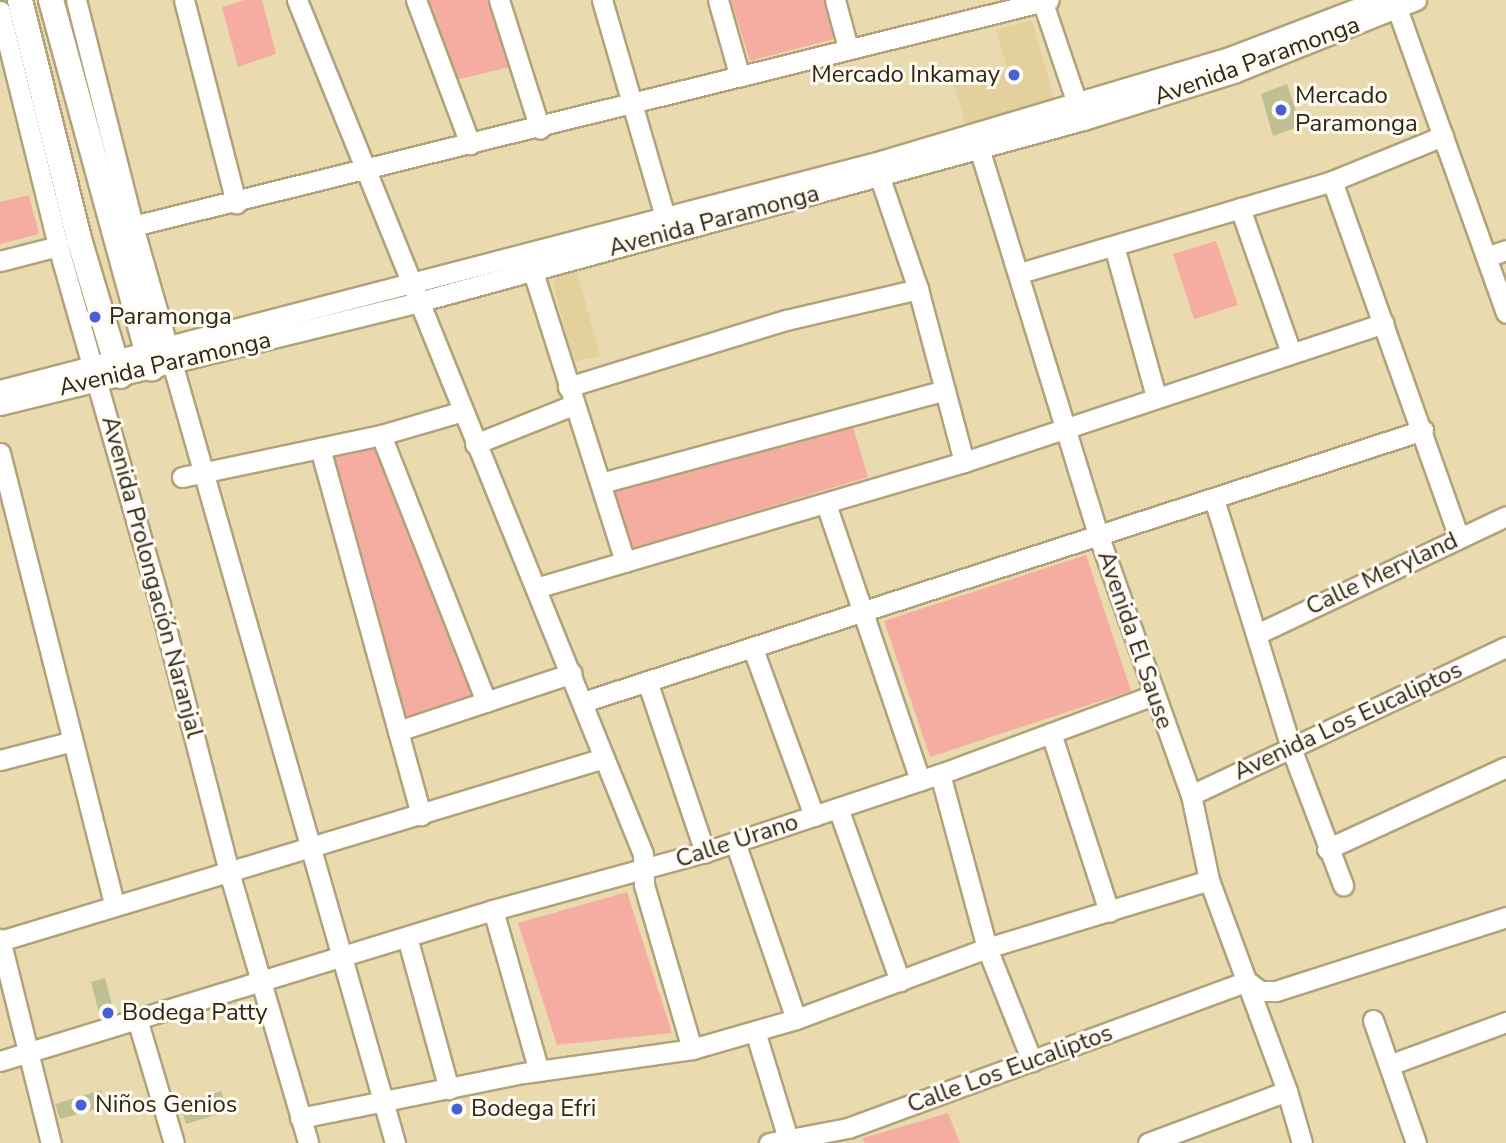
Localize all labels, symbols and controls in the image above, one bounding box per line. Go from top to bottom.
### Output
street label: Avenida Paramonga [1150,10,1364,112]
place label: Mercado Inkamay [811,61,1000,89]
marker: Mercado Inkamay [1006,67,1022,83]
place label: Mercado Paramonga [1295,82,1418,138]
marker: Mercado Paramonga [1273,102,1289,118]
street label: Avenida Paramonga [606,179,822,263]
place label: Paramonga [109,303,232,331]
marker: Paramonga [87,309,103,325]
street label: Avenida Paramonga [56,326,274,402]
street label: Avenida Prolongación Naranjal [95,413,209,741]
street label: Calle Meryland [1302,526,1462,622]
street label: Avenida El Sause [1091,547,1179,733]
street label: Avenida Los Eucaliptos [1229,655,1467,787]
street label: Calle Urano [672,808,802,874]
place label: Bodega Patty [122,999,268,1027]
marker: Bodega Patty [100,1005,116,1021]
street label: Calle Los Eucaliptos [903,1018,1117,1120]
place label: Niños Genios [95,1091,237,1119]
place label: Bodega Efri [471,1095,596,1123]
marker: Niños Genios [73,1097,89,1113]
marker: Bodega Efri [449,1101,465,1117]

